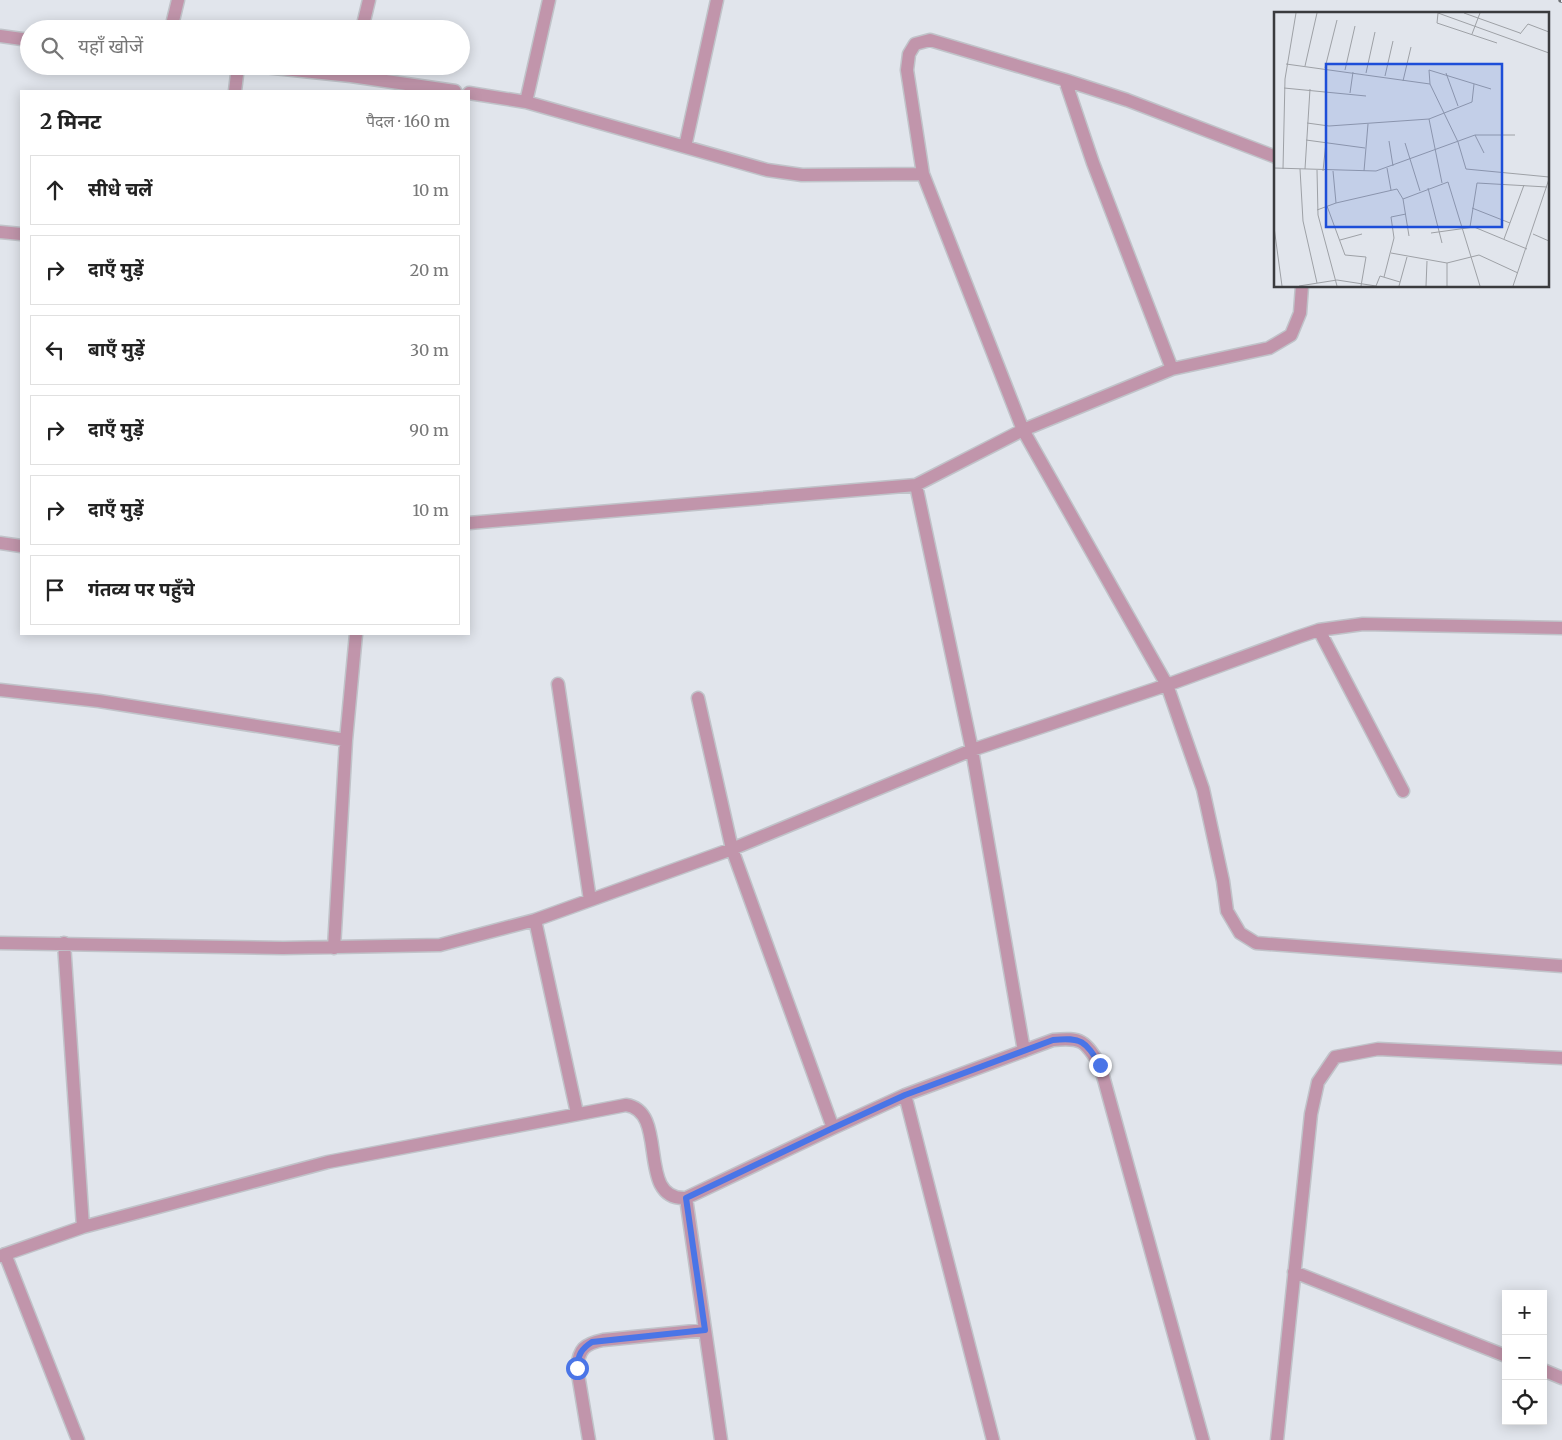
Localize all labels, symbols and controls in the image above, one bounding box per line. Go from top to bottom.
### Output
inset map [1274,12,1550,288]
search box [20,20,470,75]
icon: search [38,34,66,62]
text: यहाँ खोजें [78,34,143,58]
text: 2 मिनट [40,108,101,135]
text: पैदल · 160 m [366,111,450,131]
icon: ahead [41,176,69,204]
text: सीधे चलें [88,177,152,201]
text: 10 m [412,180,449,200]
icon: right [41,256,69,284]
text: दाएँ मुड़ें [88,257,144,281]
text: 20 m [410,260,449,280]
icon: left [41,336,69,364]
text: बाएँ मुड़ें [88,337,145,361]
text: 30 m [410,340,449,360]
icon: right [41,416,69,444]
text: दाएँ मुड़ें [88,417,144,441]
text: 90 m [409,420,449,440]
icon: right [41,496,69,524]
text: दाएँ मुड़ें [88,497,144,521]
text: 10 m [412,500,449,520]
icon: arrive [41,576,69,604]
text: गंतव्य पर पहुँचे [88,577,195,601]
route end [1089,1054,1112,1077]
map controls [1502,1290,1547,1425]
button: + [1502,1290,1547,1335]
button: − [1502,1335,1547,1380]
route start [566,1357,589,1380]
button: locate [1502,1380,1547,1425]

